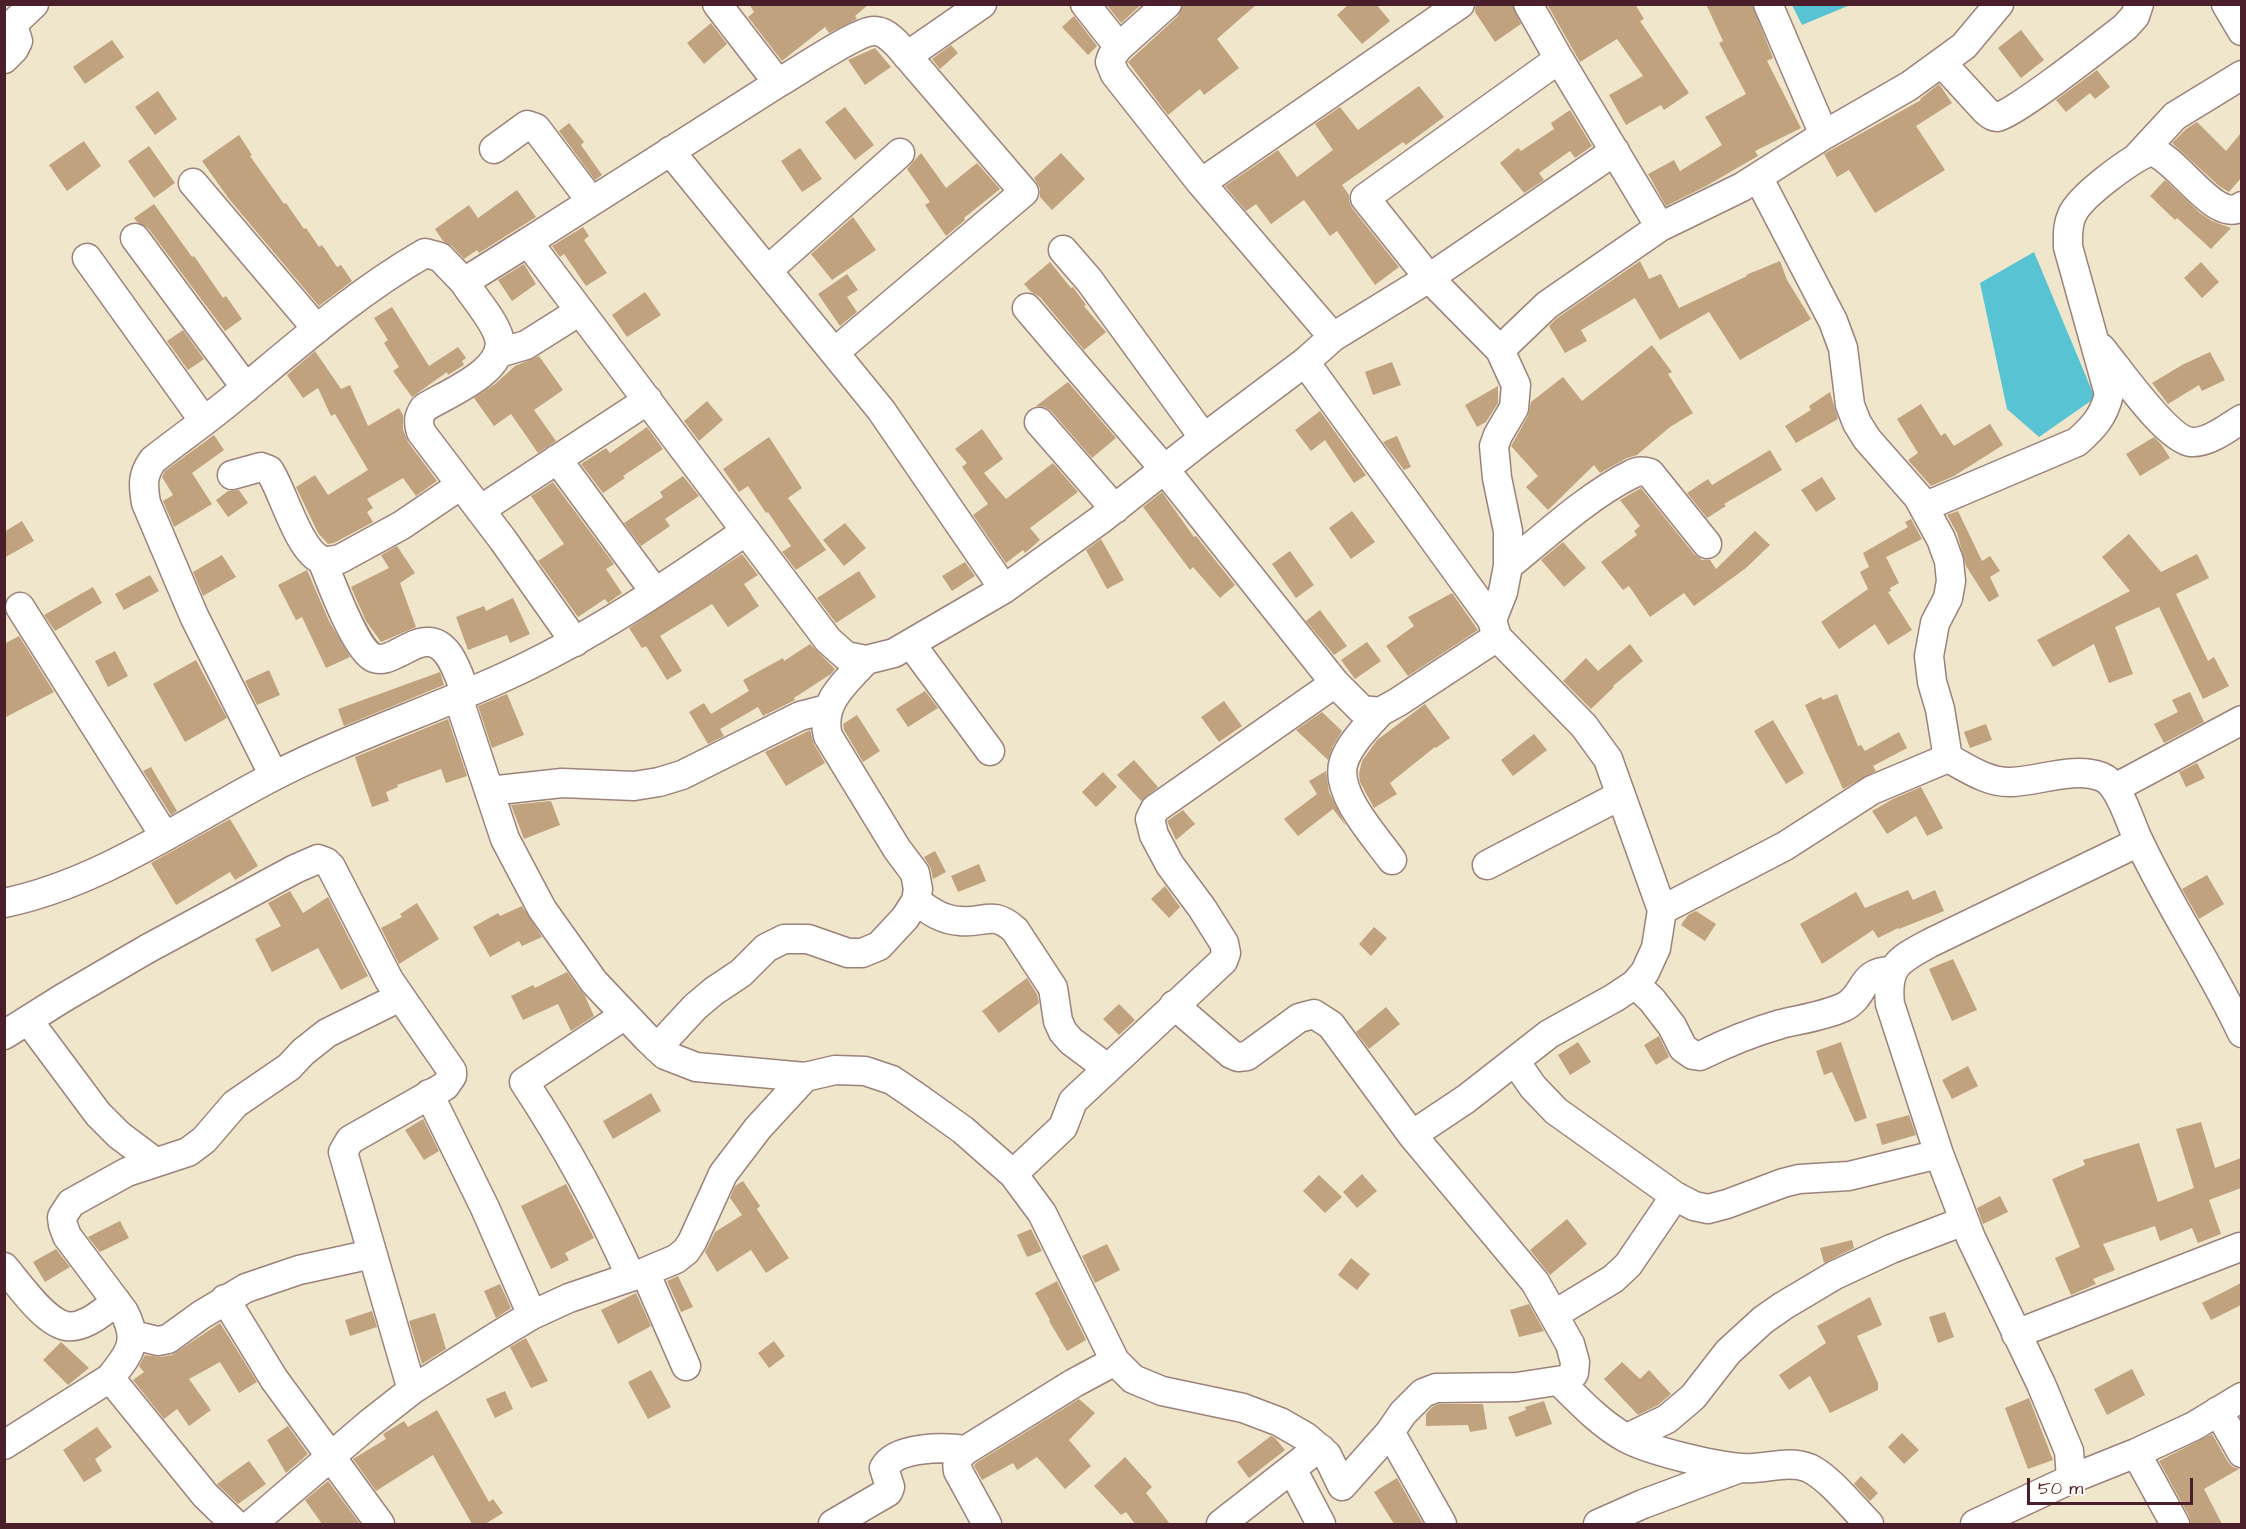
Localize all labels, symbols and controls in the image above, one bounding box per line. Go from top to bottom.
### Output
scale bar [2030,1466,2196,1504]
text: 50 m [2038,1476,2083,1501]

